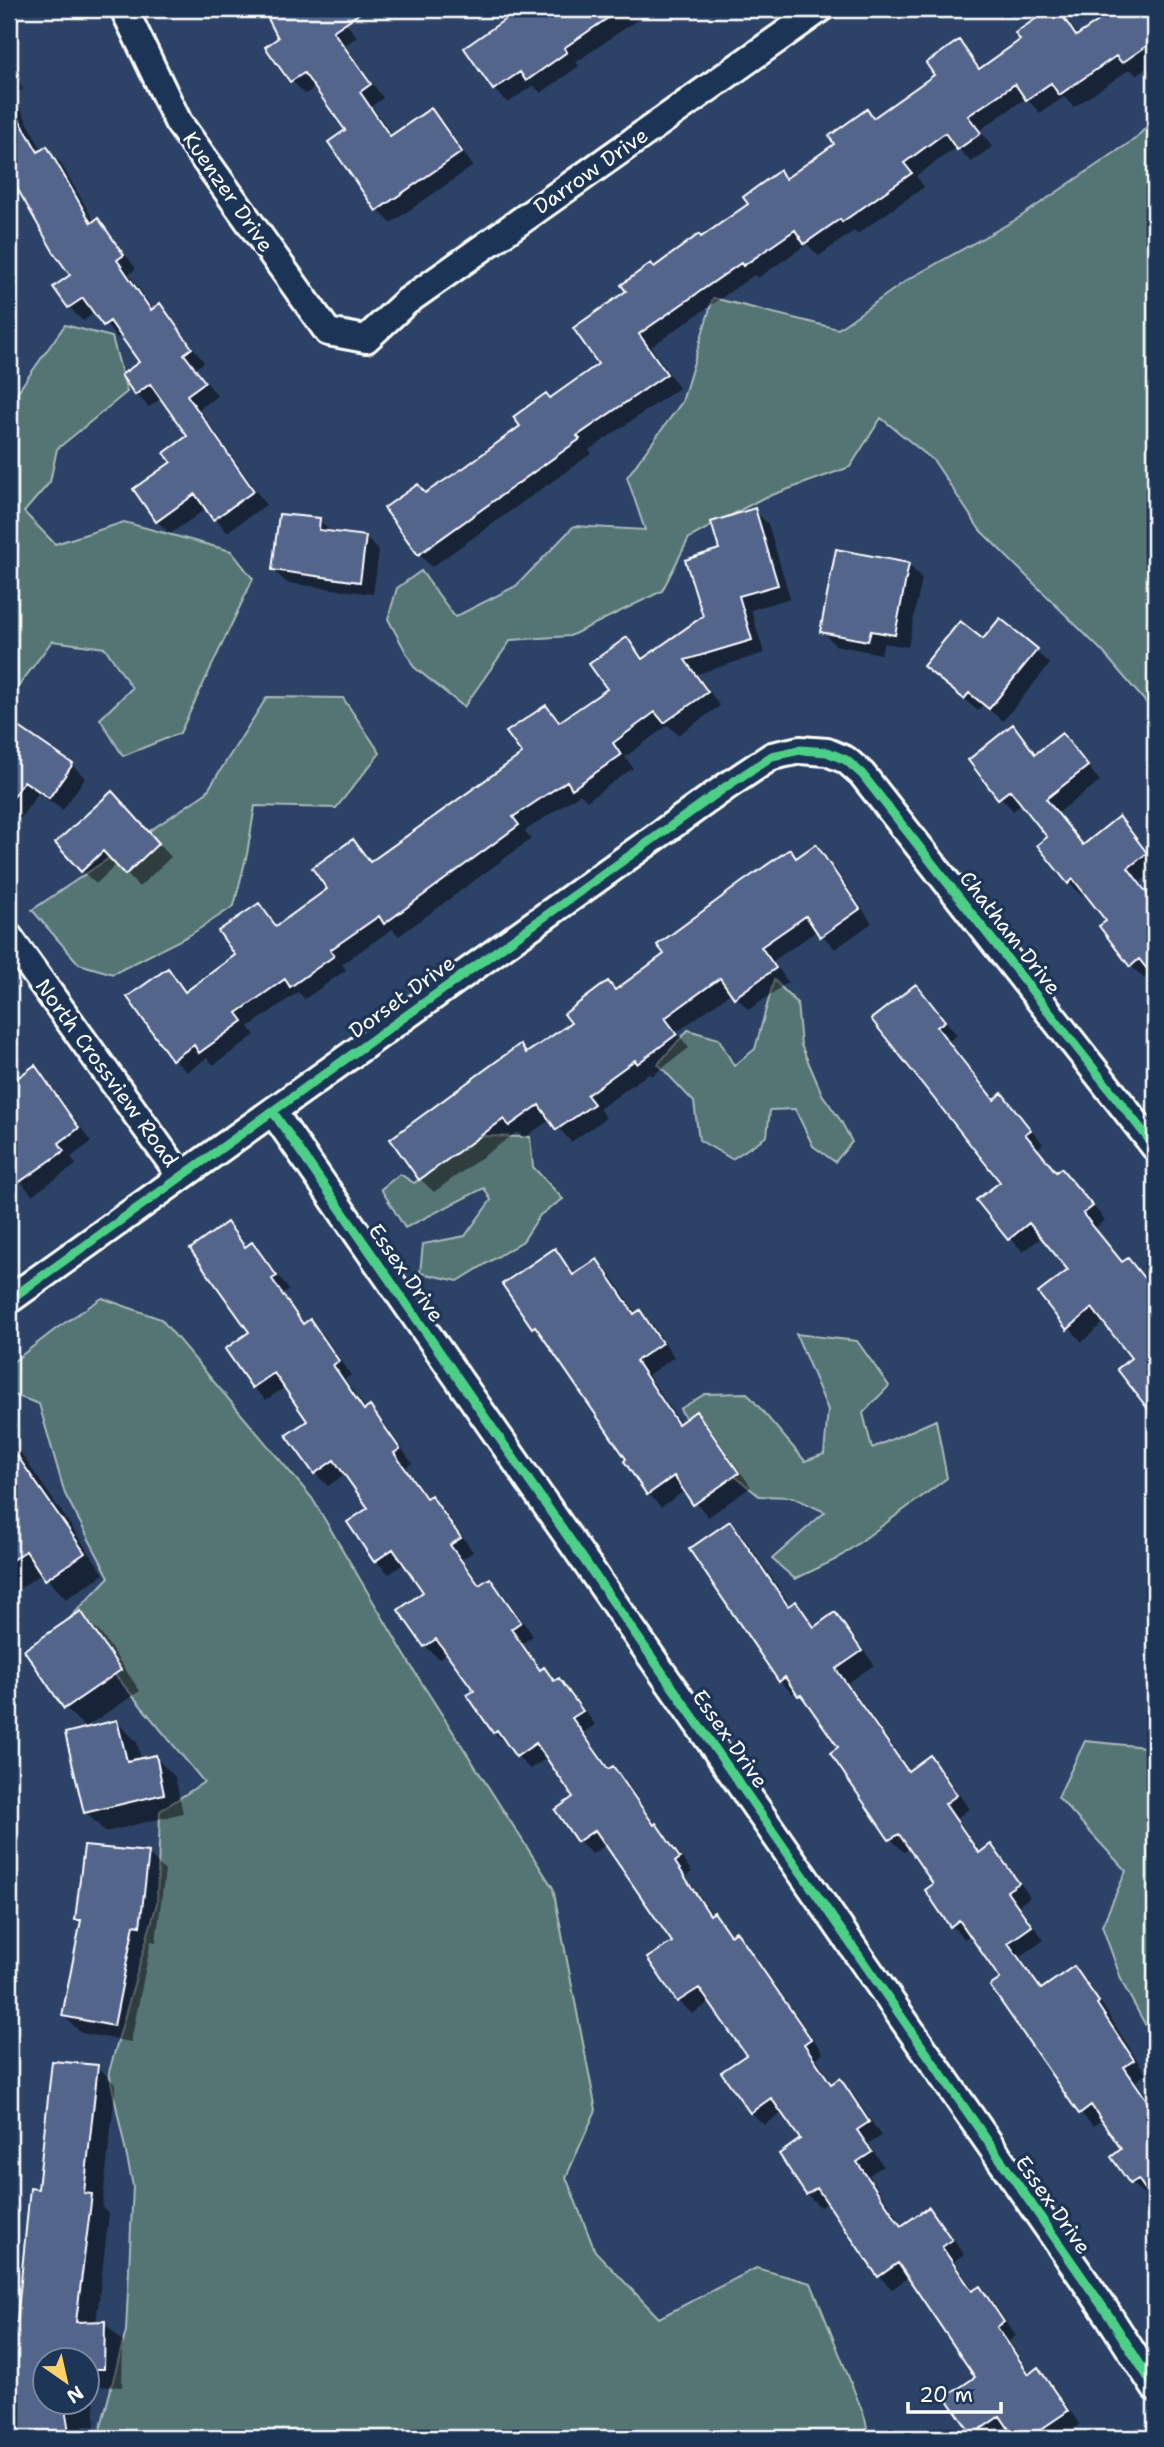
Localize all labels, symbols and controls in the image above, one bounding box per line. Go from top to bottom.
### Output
street label: Darrow Drive [528,121,654,221]
street label: Kuenzer Drive [176,126,280,258]
street label: Chatham Drive [953,865,1067,1001]
street label: Dorset Drive [343,949,461,1045]
street label: North Crossview Road [29,973,185,1173]
street label: Essex Drive [362,1218,450,1328]
street label: Essex Drive [686,1684,774,1794]
street label: Essex Drive [1009,2150,1097,2260]
north arrow [32,2346,102,2416]
scale bar [908,2370,1001,2414]
text: N [62,2380,88,2409]
text: 20 m [919,2381,973,2409]

